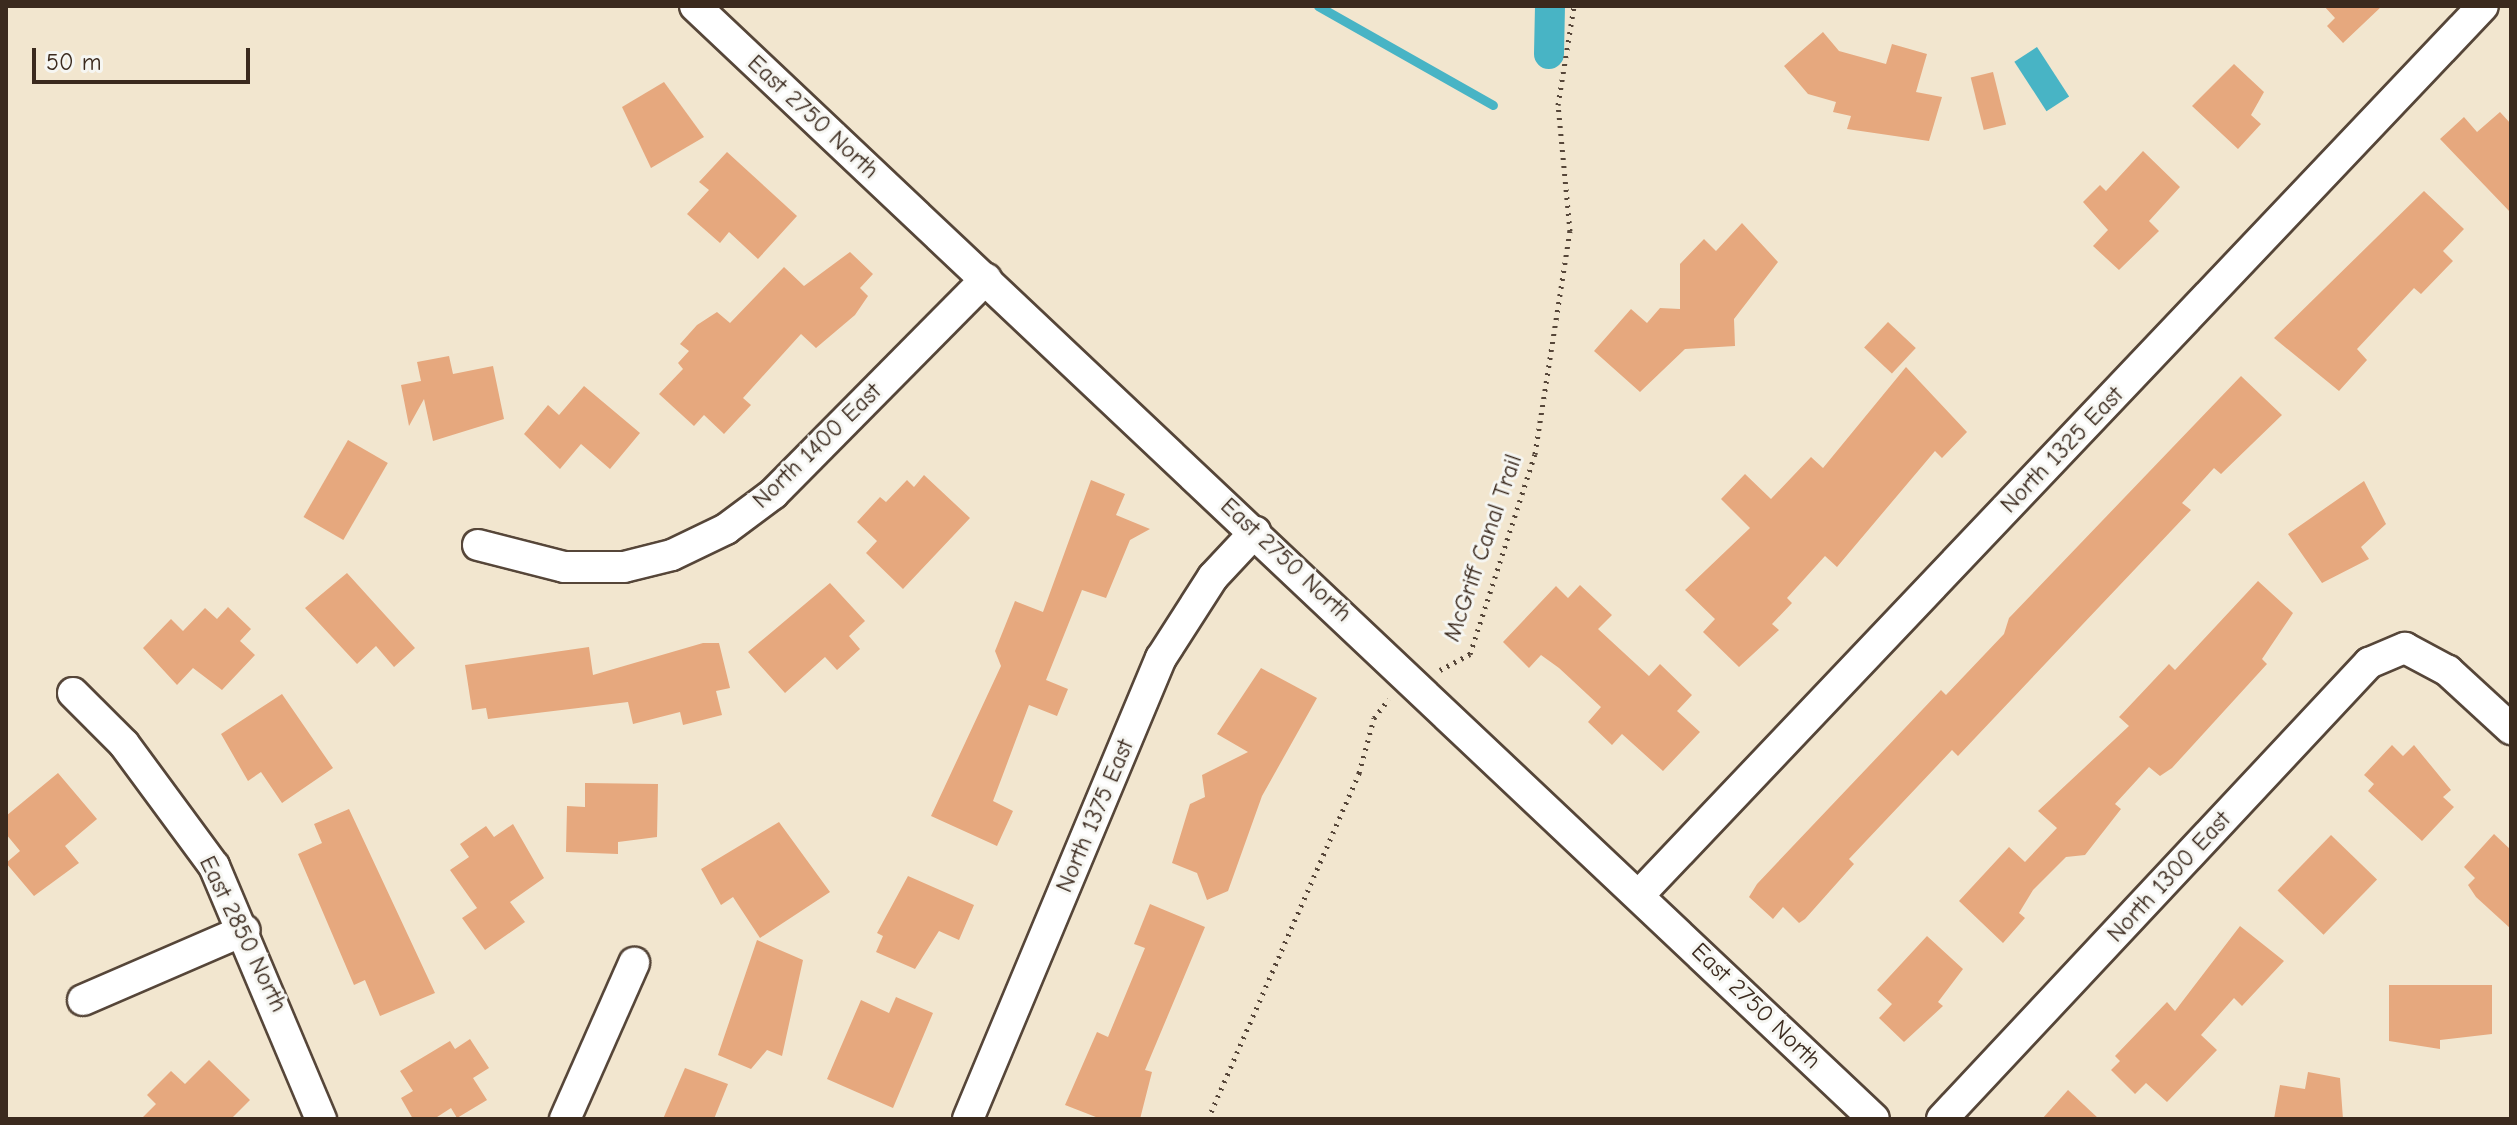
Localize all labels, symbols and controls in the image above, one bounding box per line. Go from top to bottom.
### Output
scale bar [36,32,254,82]
text: 50 m [46,48,102,76]
street label: East 2750 North [741,49,885,185]
street label: North 1400 East [747,377,887,515]
street label: North 1325 East [1994,381,2130,519]
street label: McGriff Canal Trail [1437,451,1529,645]
street label: East 2750 North [1214,492,1358,628]
street label: North 1375 East [1050,735,1140,897]
street label: North 1300 East [2101,806,2237,948]
street label: East 2850 North [193,851,293,1017]
street label: East 2750 North [1685,937,1827,1075]

